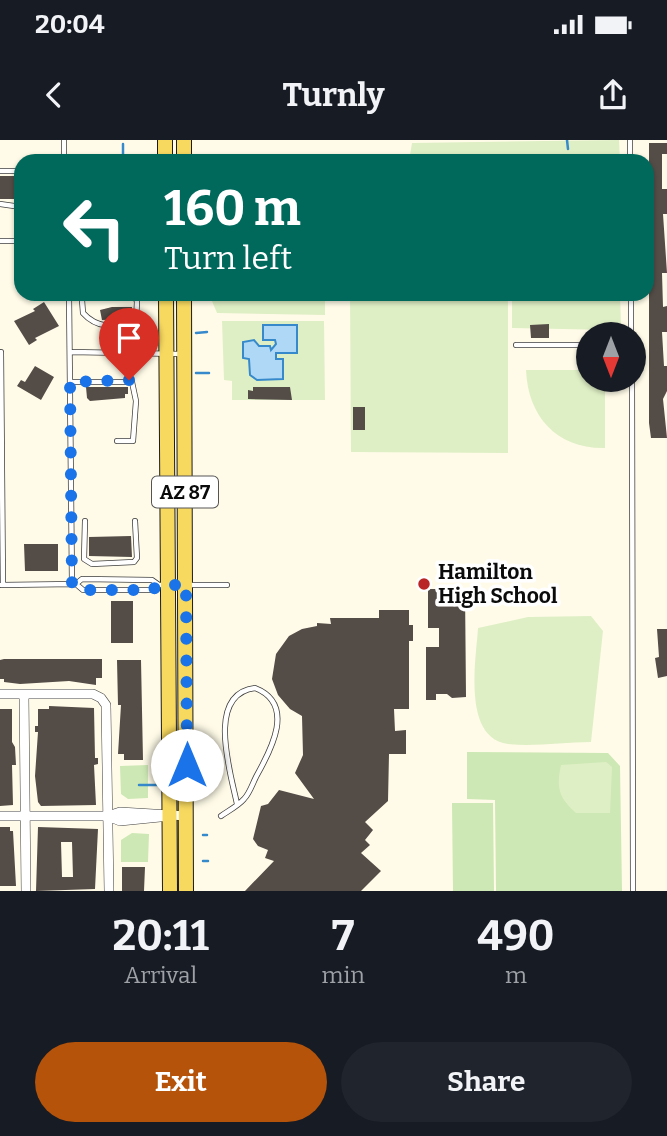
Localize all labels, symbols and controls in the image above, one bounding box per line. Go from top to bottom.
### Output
text: 20:04 [35,9,105,40]
icon: back [35,76,73,114]
text: Turnly [282,76,385,114]
icon: share [594,76,632,114]
text: 160 m [164,179,301,238]
icon: left [49,182,140,273]
text: Turn left [164,239,292,277]
pin [99,308,159,380]
icon: arrive [110,319,148,357]
north arrow [576,322,646,392]
map controls [576,322,646,392]
road number: AZ 87 [152,476,218,508]
place label: Hamilton High School [438,559,558,609]
marker: Hamilton High School [416,576,432,592]
position arrow [150,728,224,802]
text: 20:11 [113,911,209,961]
text: 7 [332,911,354,961]
text: 490 [477,911,554,961]
text: Arrival [124,961,197,989]
text: min [321,961,365,989]
text: m [505,961,527,989]
button: Exit [35,1042,327,1122]
button: Share [341,1042,632,1122]

